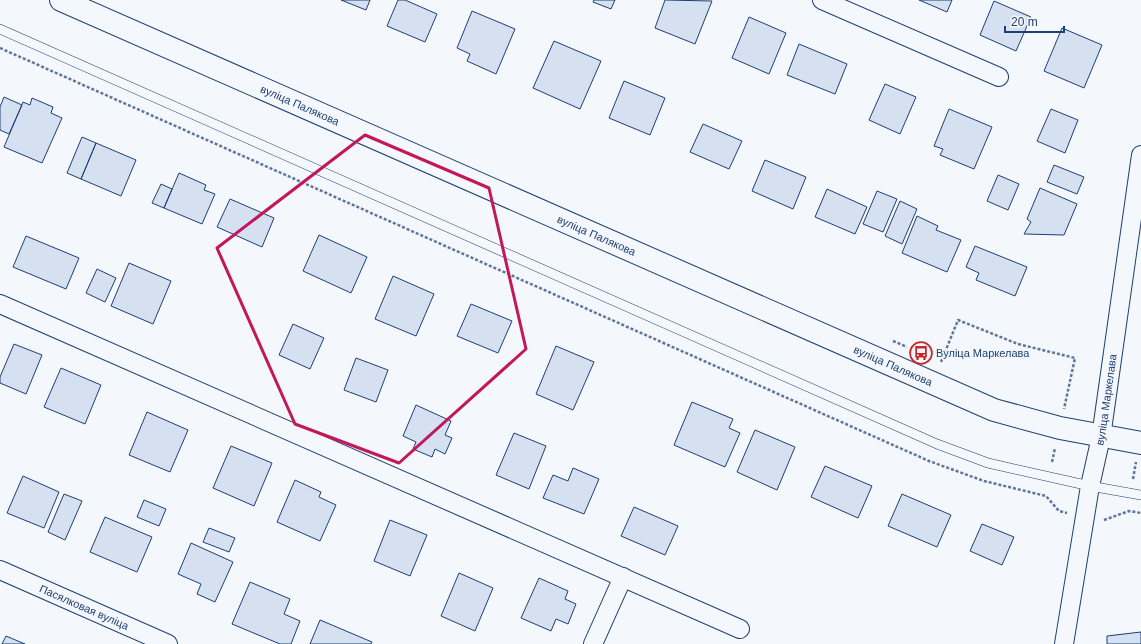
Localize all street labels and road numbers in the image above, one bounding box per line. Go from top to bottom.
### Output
street label: вуліца Палякова [259,82,342,128]
street label: вуліца Палякова [555,213,639,258]
street label: вуліца Палякова [852,343,935,389]
street label: вуліца Маркелава [1093,353,1119,446]
street label: Пасялковая вуліца [38,582,131,632]

